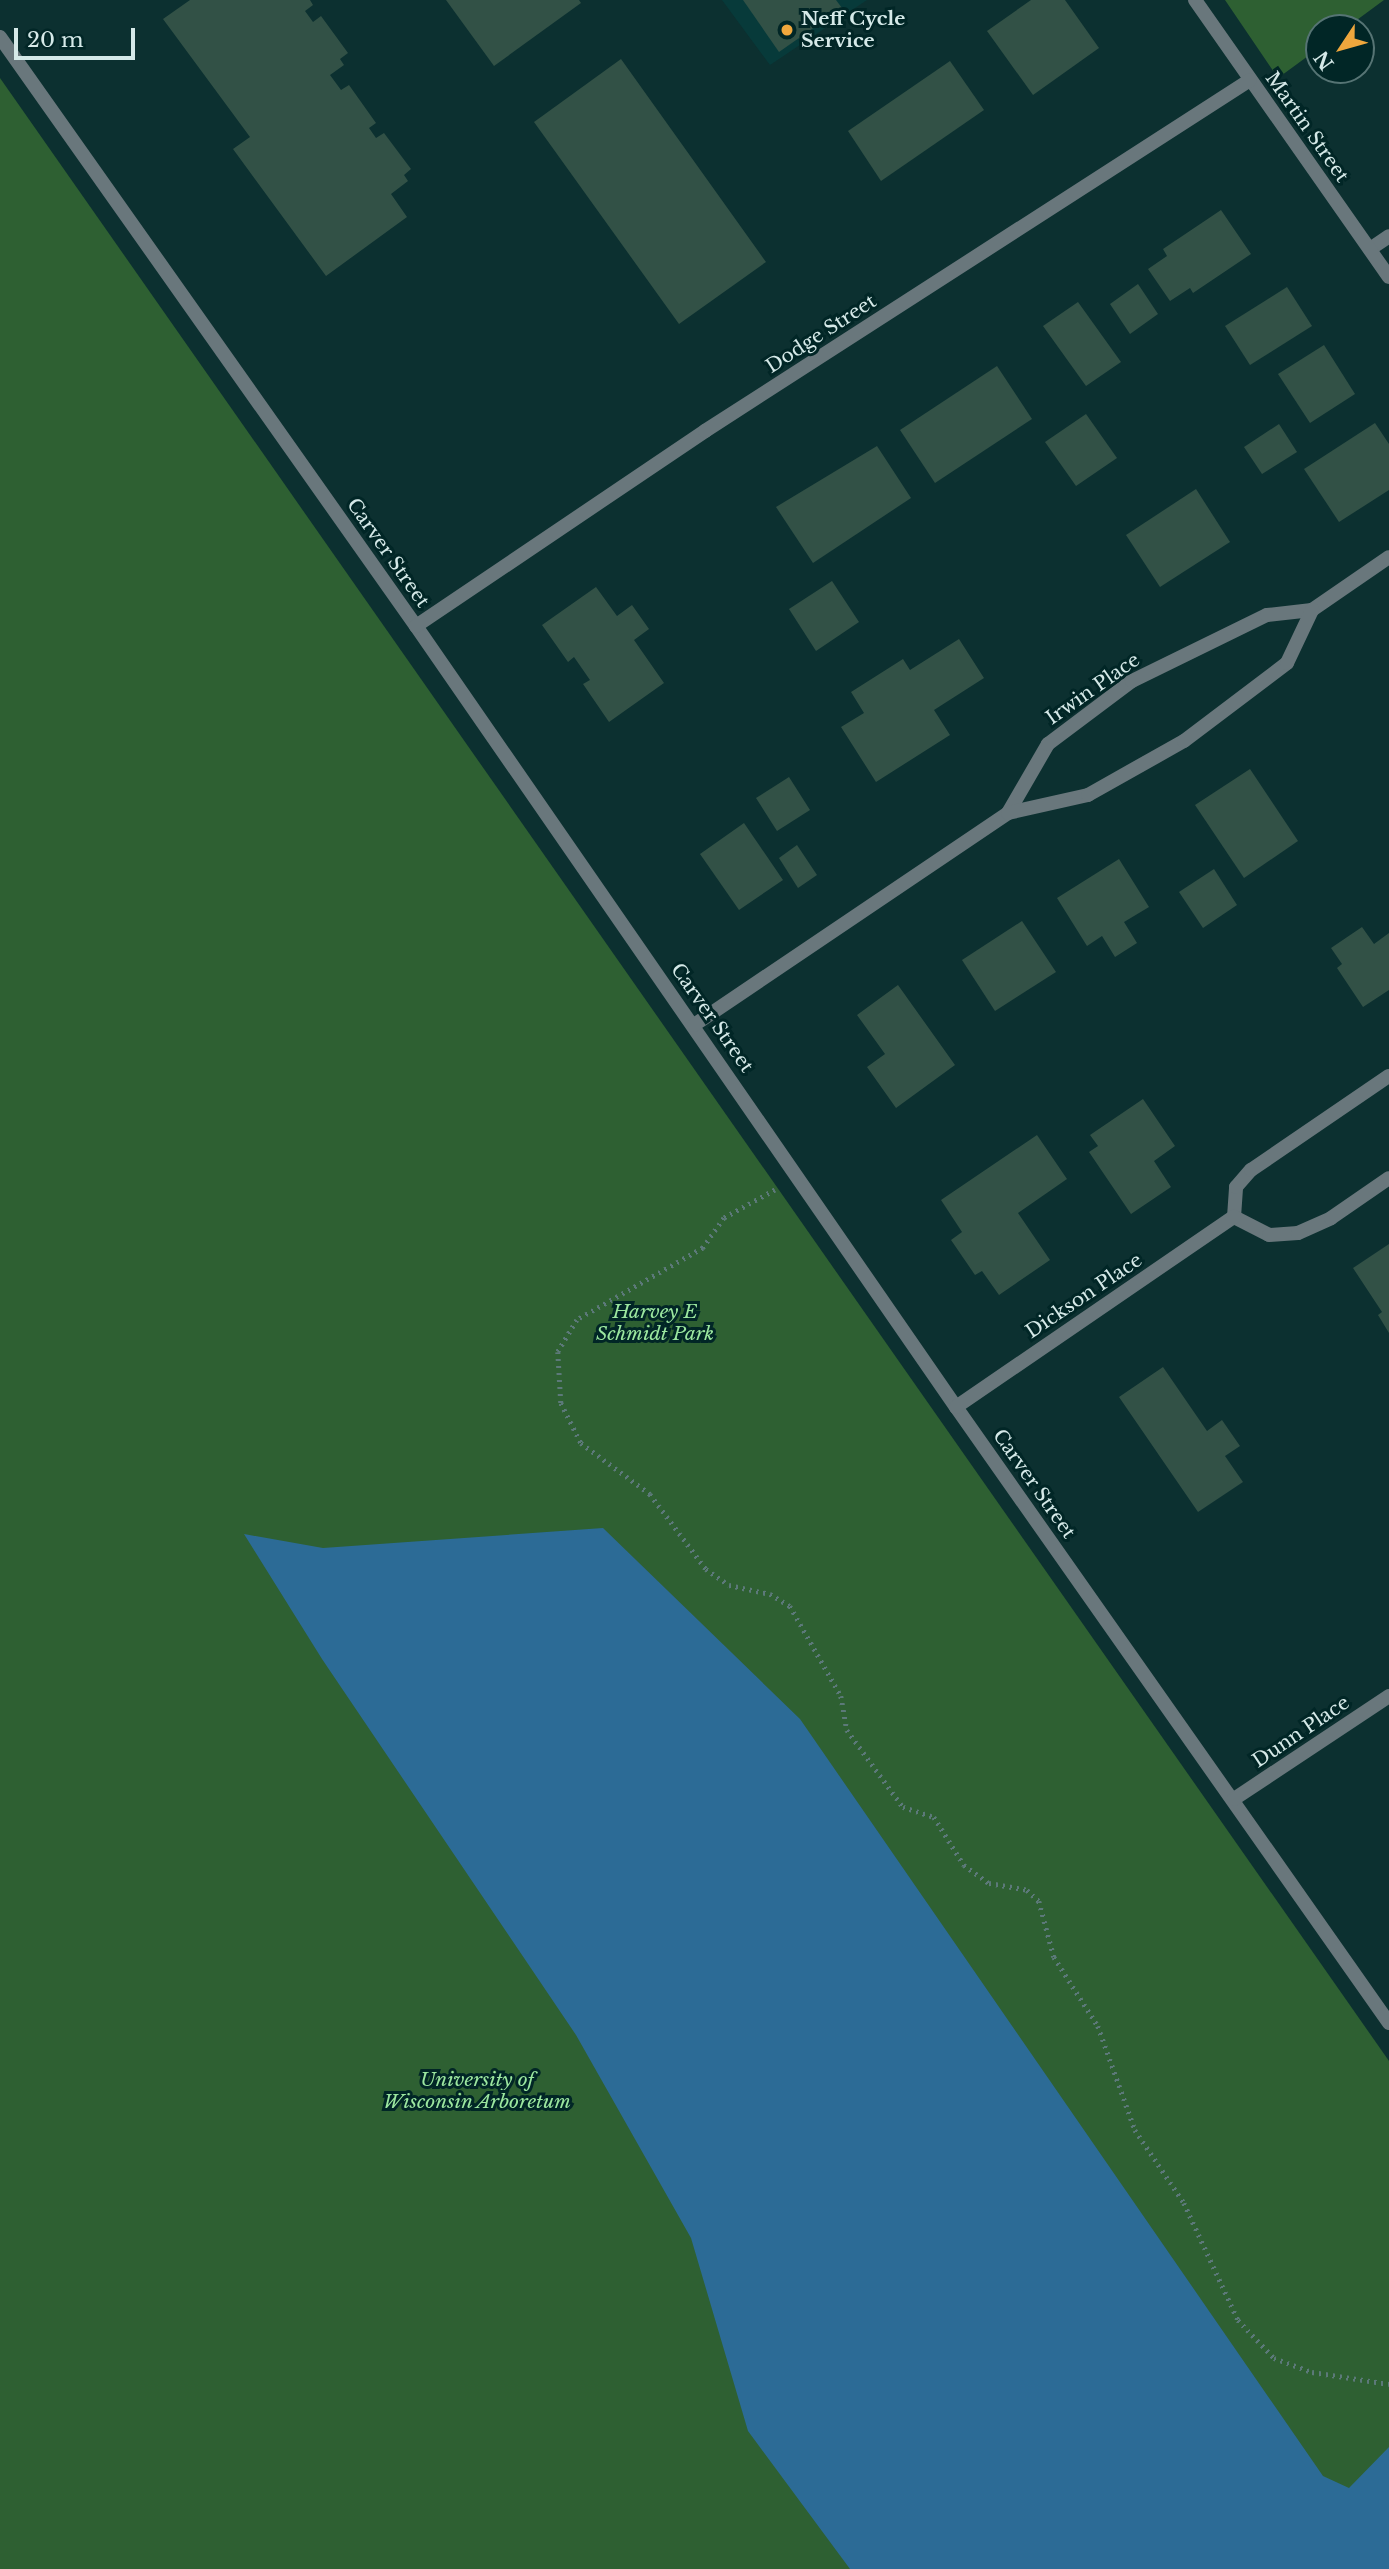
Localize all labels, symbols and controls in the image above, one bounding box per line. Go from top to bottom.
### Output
place label: Neff Cycle Service [801,8,905,52]
scale bar [18,14,138,58]
north arrow [1305,14,1375,84]
marker: Neff Cycle Service [779,22,795,38]
text: 20 m [27,27,84,53]
text: N [1310,46,1339,74]
street label: Martin Street [1260,67,1354,187]
street label: Dodge Street [762,290,880,378]
street label: Carver Street [342,494,434,612]
street label: Irwin Place [1042,648,1144,730]
street label: Carver Street [666,959,758,1077]
street label: Dickson Place [1021,1249,1147,1343]
park label: Harvey E Schmidt Park [596,1301,714,1345]
street label: Carver Street [988,1425,1080,1543]
street label: Dunn Place [1248,1691,1354,1773]
park label: University of Wisconsin Arboretum [382,2069,572,2113]

